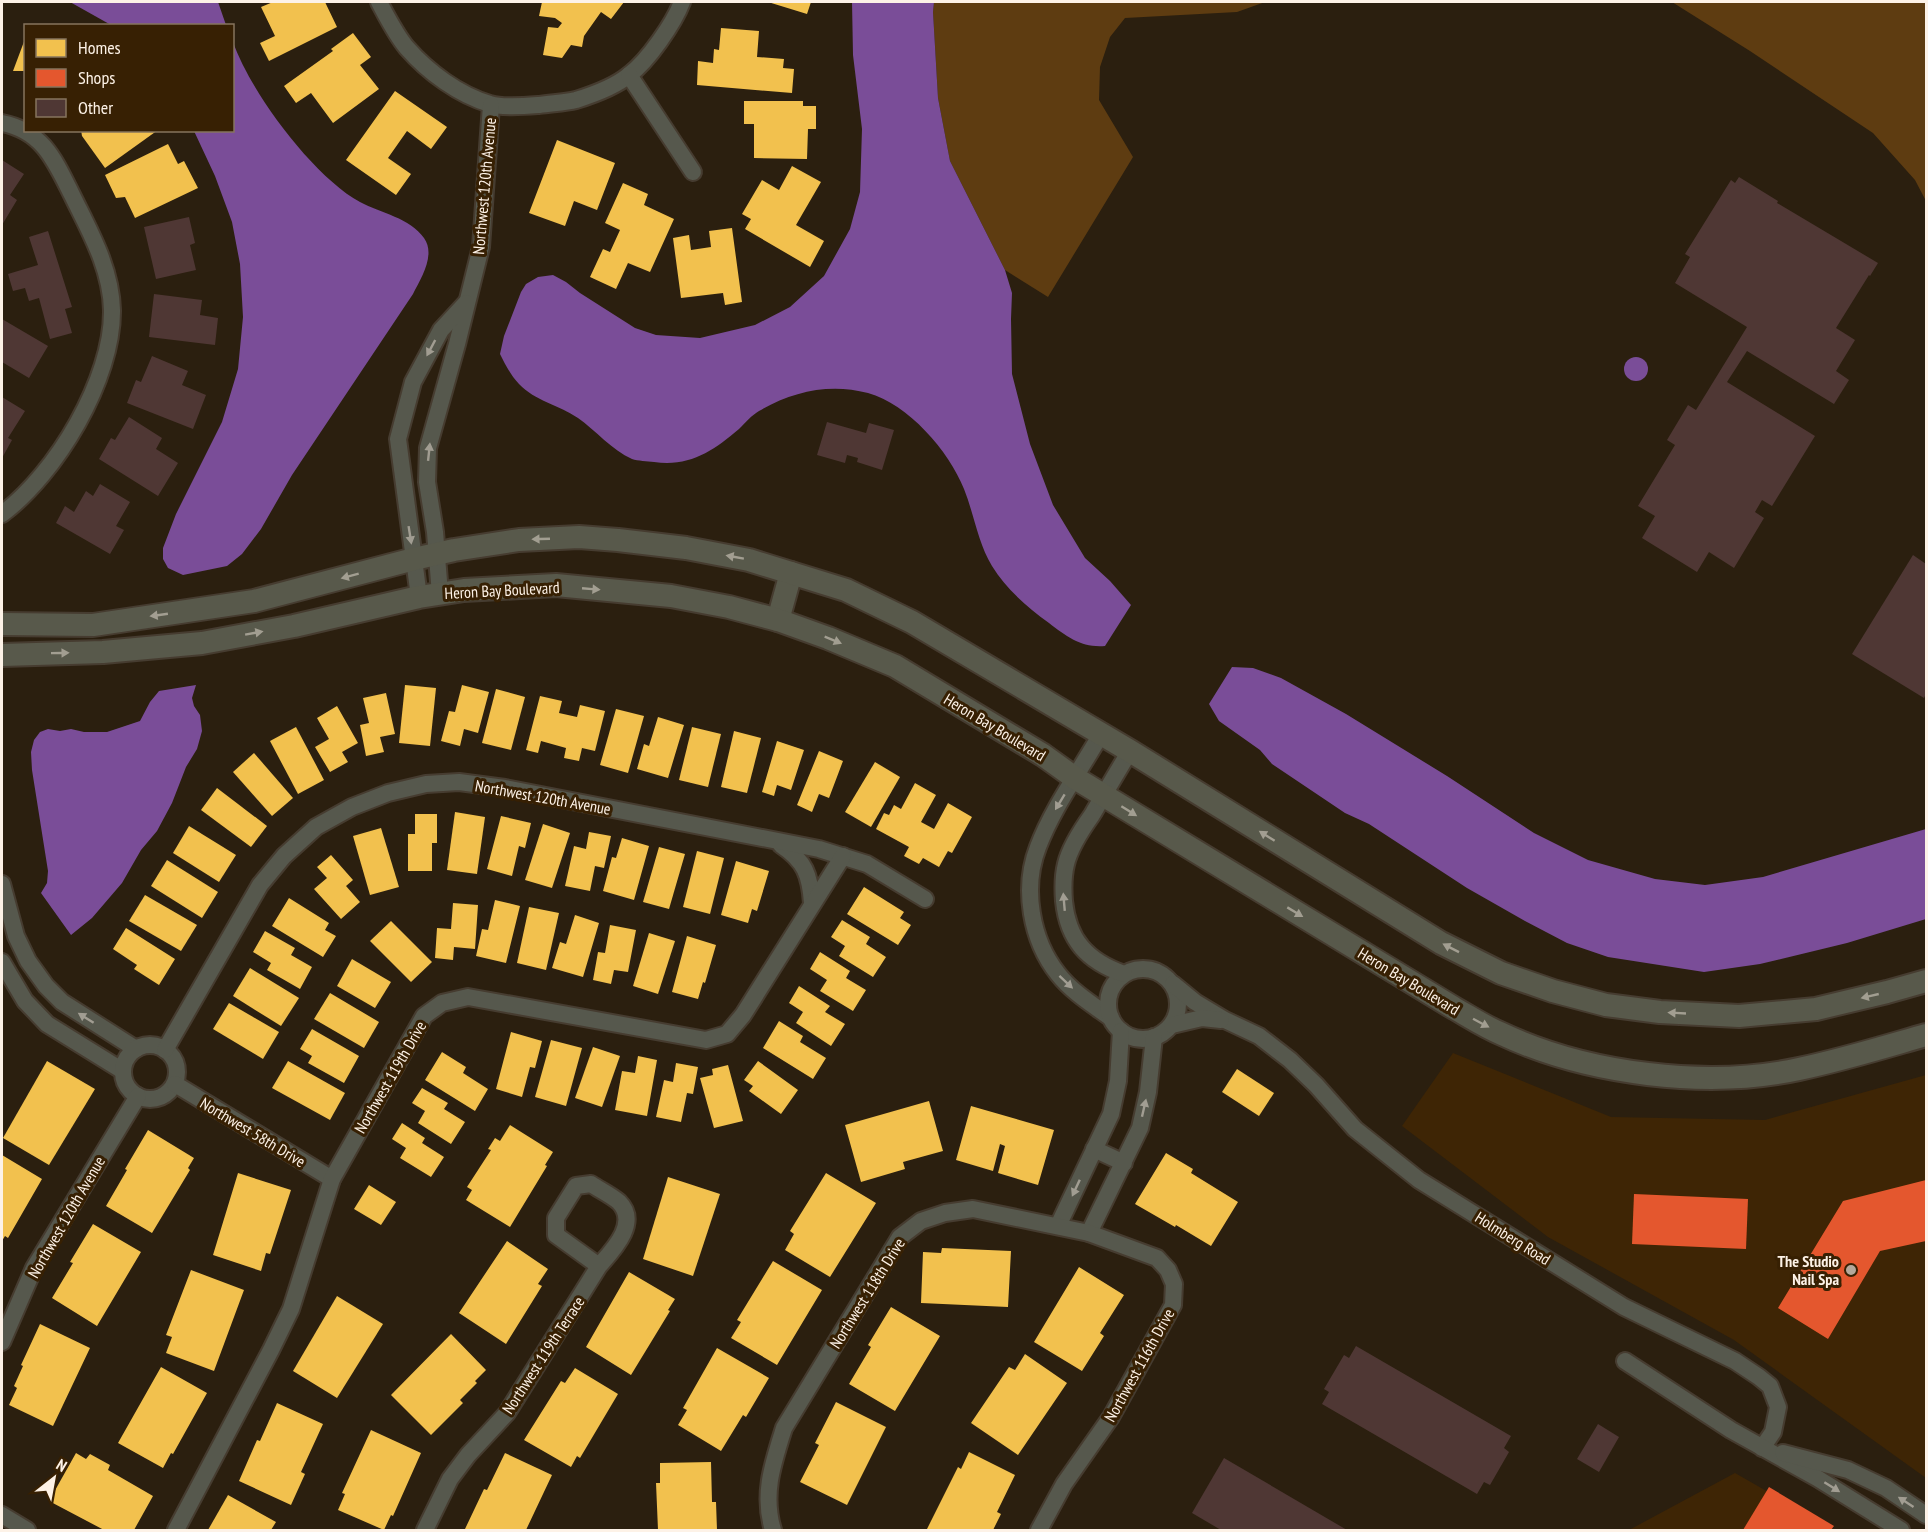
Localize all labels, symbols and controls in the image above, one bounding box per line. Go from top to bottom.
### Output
legend [24,24,234,132]
text: Homes [78,36,121,59]
text: Shops [78,66,115,89]
text: Other [78,96,113,119]
street label: Northwest 120th Avenue [468,117,500,255]
one-way arrow [426,339,436,356]
one-way arrow [424,443,434,462]
one-way arrow [406,526,415,545]
one-way arrow [532,534,551,544]
one-way arrow [725,552,744,561]
one-way arrow [341,572,359,581]
street label: Heron Bay Boulevard [444,577,560,603]
one-way arrow [581,584,600,594]
one-way arrow [150,610,169,619]
one-way arrow [244,628,263,637]
one-way arrow [824,636,842,645]
one-way arrow [50,649,69,658]
street label: Heron Bay Boulevard [940,689,1050,765]
street label: Northwest 120th Avenue [474,775,612,819]
one-way arrow [1055,794,1066,810]
one-way arrow [1121,805,1137,816]
one-way arrow [1259,830,1275,841]
one-way arrow [1059,892,1069,911]
one-way arrow [1287,907,1304,917]
street label: Heron Bay Boulevard [1354,943,1464,1019]
one-way arrow [1443,943,1460,953]
one-way arrow [1059,974,1073,988]
one-way arrow [1861,992,1879,1002]
one-way arrow [1668,1008,1687,1017]
one-way arrow [78,1012,95,1023]
street label: Northwest 119th Drive [350,1017,430,1137]
one-way arrow [1472,1018,1489,1028]
street label: Northwest 58th Drive [197,1093,309,1171]
one-way arrow [1140,1099,1150,1118]
street label: Northwest 120th Avenue [23,1153,109,1281]
one-way arrow [1072,1179,1081,1196]
street label: Holmberg Road [1472,1207,1554,1269]
street label: Northwest 118th Drive [825,1234,909,1352]
place label: The Studio Nail Spa [1777,1251,1839,1289]
marker: The Studio Nail Spa [1844,1263,1858,1277]
street label: Northwest 119th Terrace [498,1292,588,1418]
street label: Northwest 116th Drive [1100,1305,1178,1425]
north arrow [24,1448,84,1508]
text: N [53,1454,71,1476]
one-way arrow [1823,1482,1840,1493]
one-way arrow [1898,1496,1914,1507]

